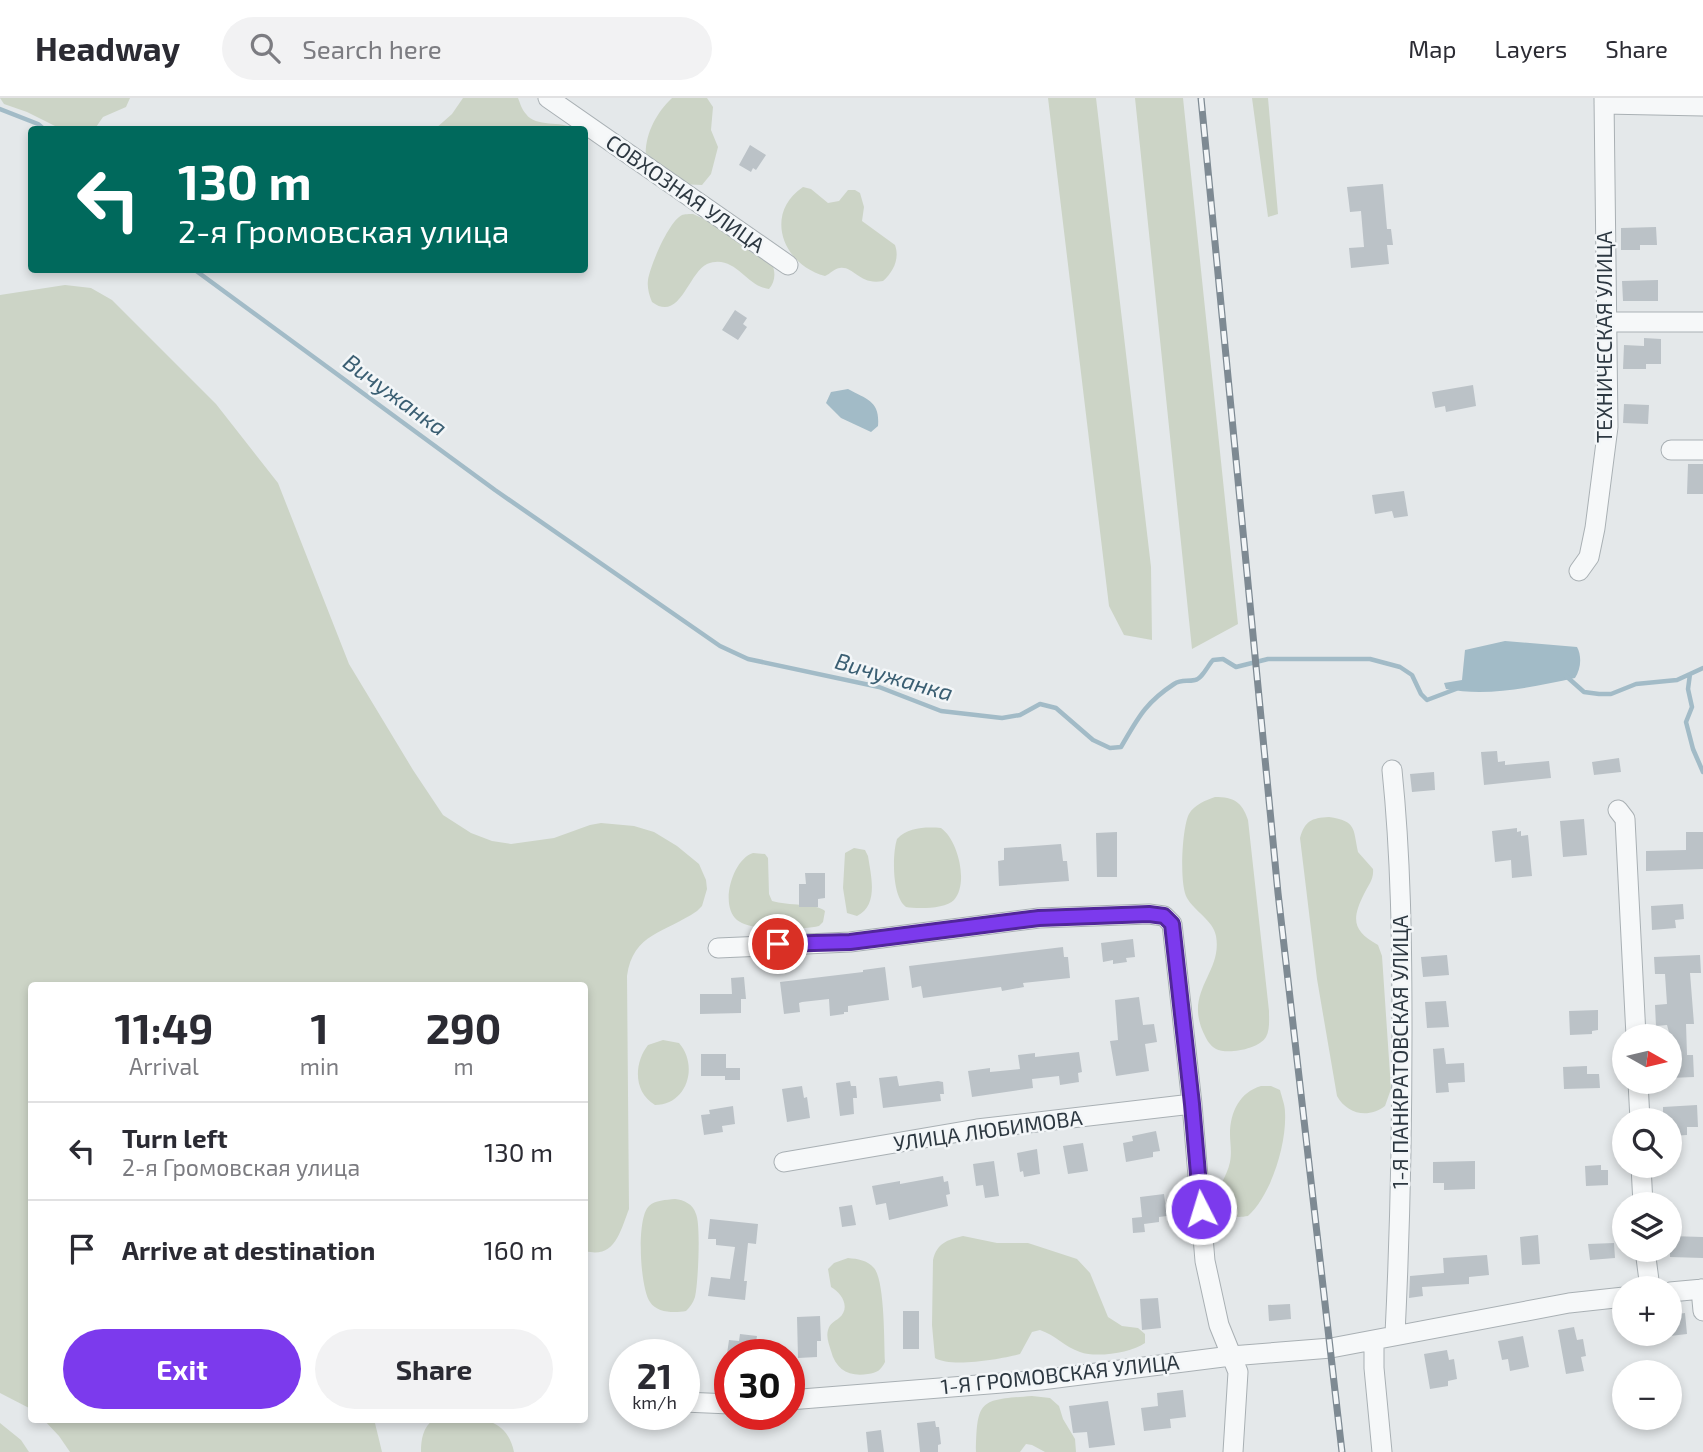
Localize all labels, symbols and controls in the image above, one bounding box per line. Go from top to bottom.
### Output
search box [222,17,712,80]
text: Headway [35,28,180,68]
icon: search [246,29,284,67]
text: Search here [302,33,442,64]
text: Map [1408,34,1456,63]
text: Layers [1494,34,1567,63]
text: Share [1605,34,1668,63]
street label: СОВХОЗНАЯ УЛИЦА [602,129,770,257]
text: 130 m [178,151,312,210]
icon: left [63,154,154,245]
text: 2-я Громовская улица [178,211,509,249]
street label: ТЕХНИЧЕСКАЯ УЛИЦА [1591,231,1616,443]
water label: Вичужанка [338,347,453,441]
water label: Вичужанка [832,646,956,706]
pin [748,914,808,974]
street label: 1-Я ПАНКРАТОВСКАЯ УЛИЦА [1387,915,1412,1189]
icon: arrive [759,925,797,963]
text: 11:49 [115,1002,213,1052]
text: 1 [310,1002,329,1052]
text: 290 [426,1002,501,1052]
north arrow [1612,1024,1682,1094]
map controls [1612,1024,1682,1430]
text: Arrival [129,1052,199,1080]
text: min [300,1052,339,1080]
text: m [453,1052,474,1080]
street label: УЛИЦА ЛЮБИМОВА [892,1104,1084,1155]
button: search [1612,1108,1682,1178]
text: Turn left [122,1122,228,1153]
icon: left [63,1132,101,1170]
text: 130 m [484,1136,553,1167]
text: 2-я Громовская улица [122,1153,360,1181]
position arrow [1164,1172,1238,1246]
button: layers [1612,1192,1682,1262]
icon: arrive [63,1230,101,1268]
text: Arrive at destination [122,1234,375,1265]
text: 160 m [484,1234,553,1265]
button: + [1612,1276,1682,1346]
button: Exit [63,1329,301,1409]
button: Share [315,1329,553,1409]
speed limit sign: 30 [714,1339,805,1430]
street label: 1-Я ГРОМОВСКАЯ УЛИЦА [939,1349,1180,1398]
text: 21 [637,1354,672,1396]
button: − [1612,1360,1682,1430]
text: km/h [632,1391,677,1413]

